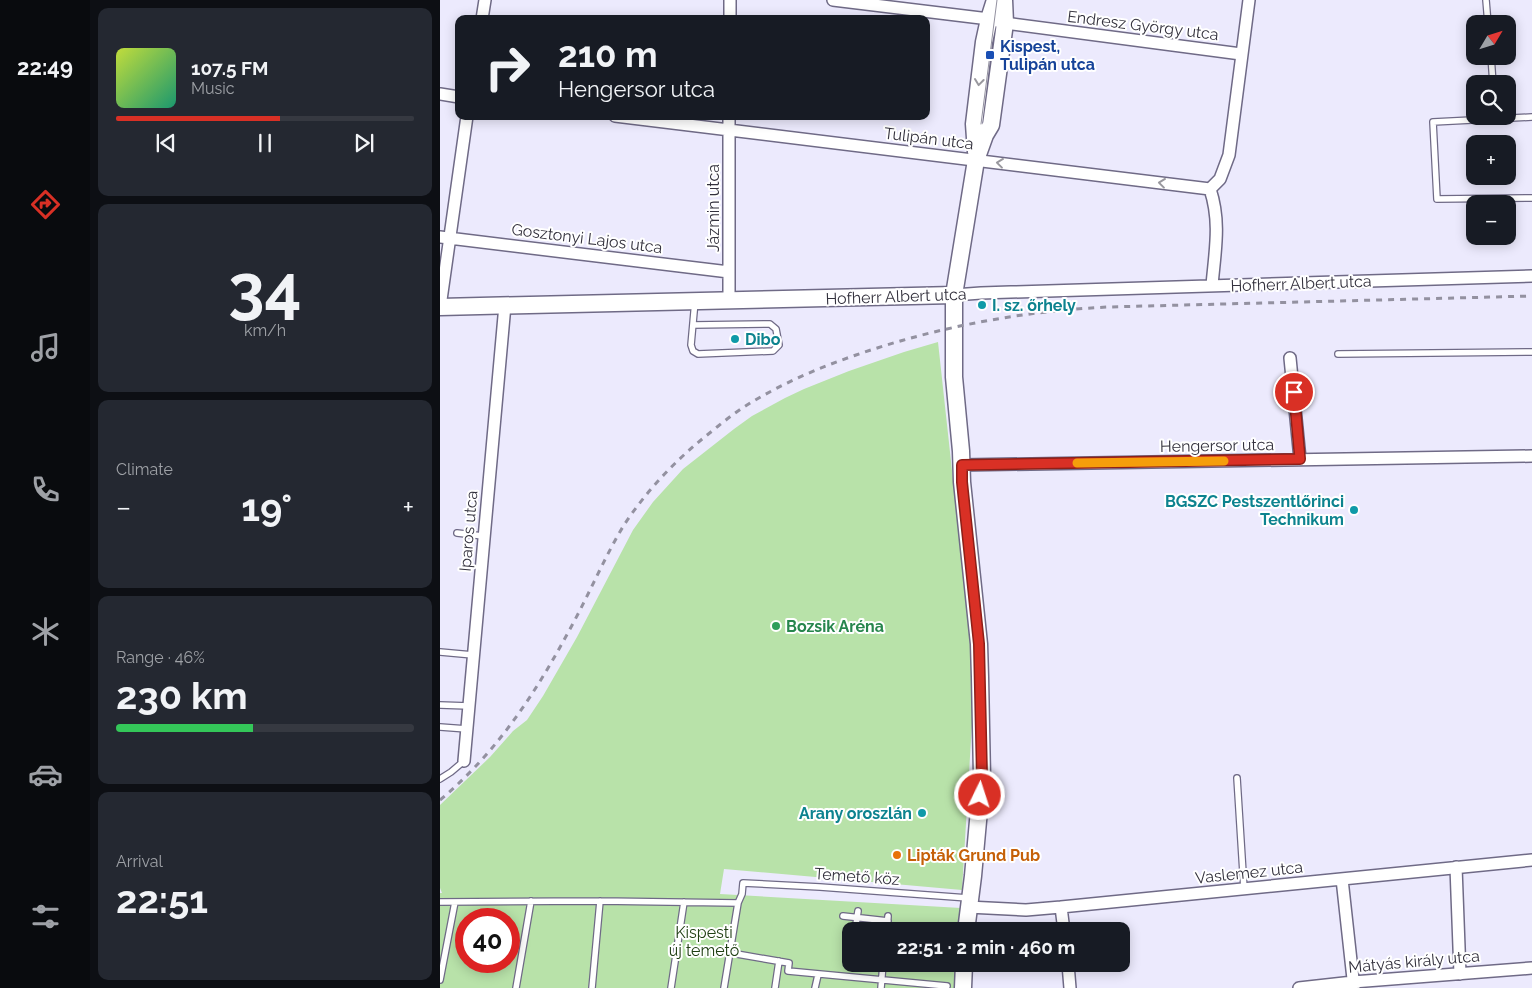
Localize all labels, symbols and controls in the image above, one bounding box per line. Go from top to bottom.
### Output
street label: Endresz György utca [1066,7,1220,44]
north arrow [1466,15,1516,65]
map controls [1466,15,1516,245]
text: 210 m [558,34,658,75]
icon: right [475,35,540,100]
place label: Kispest, Tulipán utca [1000,37,1095,74]
marker: Kispest, Tulipán utca [984,49,996,61]
text: 22:49 [17,54,73,80]
text: 107.5 FM [191,57,268,79]
button: search [1466,75,1516,125]
text: Hengersor utca [558,76,715,102]
one-way arrow [974,78,985,86]
text: Music [191,79,235,98]
street label: Tulipán utca [883,124,975,153]
icon: previous [152,129,180,157]
icon: pause [251,129,279,157]
icon: next [350,129,378,157]
button: + [1466,135,1516,185]
one-way arrow [996,158,1005,168]
street label: Jázmin utca [704,164,723,252]
one-way arrow [1157,178,1165,189]
icon: directions [28,187,63,222]
button: − [1466,195,1516,245]
street label: Gosztonyi Lajos utca [510,220,663,257]
text: 34 [228,250,302,326]
street label: Hofherr Albert utca [1230,272,1372,295]
street label: Hofherr Albert utca [825,285,967,308]
place label: I. sz. őrhely [992,296,1076,315]
marker: I. sz. őrhely [976,299,988,311]
text: km/h [244,321,286,340]
icon: music [28,330,63,365]
place label: Dibo [745,330,781,349]
marker: Dibo [729,333,741,345]
pin [1273,371,1315,413]
icon: arrive [1280,378,1308,406]
street label: Hengersor utca [1160,435,1274,456]
text: Climate [116,460,173,479]
icon: phone [28,472,63,507]
text: 19° [241,485,292,530]
street label: Iparos utca [455,490,482,572]
text: − [116,491,131,524]
text: + [402,491,414,524]
place label: BGSZC Pestszentlőrinci Technikum [1165,492,1344,529]
marker: BGSZC Pestszentlőrinci Technikum [1348,504,1360,516]
icon: climate [28,614,63,649]
place label: Bozsik Aréna [786,617,884,636]
marker: Bozsik Aréna [770,620,782,632]
text: Range · 46% [116,648,205,667]
text: 230 km [116,673,248,718]
icon: car [28,757,63,792]
position arrow [953,768,1005,820]
place label: Arany oroszlán [799,804,912,823]
marker: Arany oroszlán [916,807,928,819]
place label: Lipták Grund Pub [907,846,1040,865]
marker: Lipták Grund Pub [891,849,903,861]
text: Arrival [116,852,163,871]
street label: Vaslemez utca [1194,857,1304,888]
street label: Temető köz [814,864,900,889]
text: 22:51 [116,877,208,922]
icon: filters [28,899,63,934]
speed limit sign: 40 [455,908,520,973]
park label: Kispesti új temető [669,923,739,960]
text: 22:51 · 2 min · 460 m [897,936,1075,958]
street label: Mátyás király utca [1348,946,1481,977]

